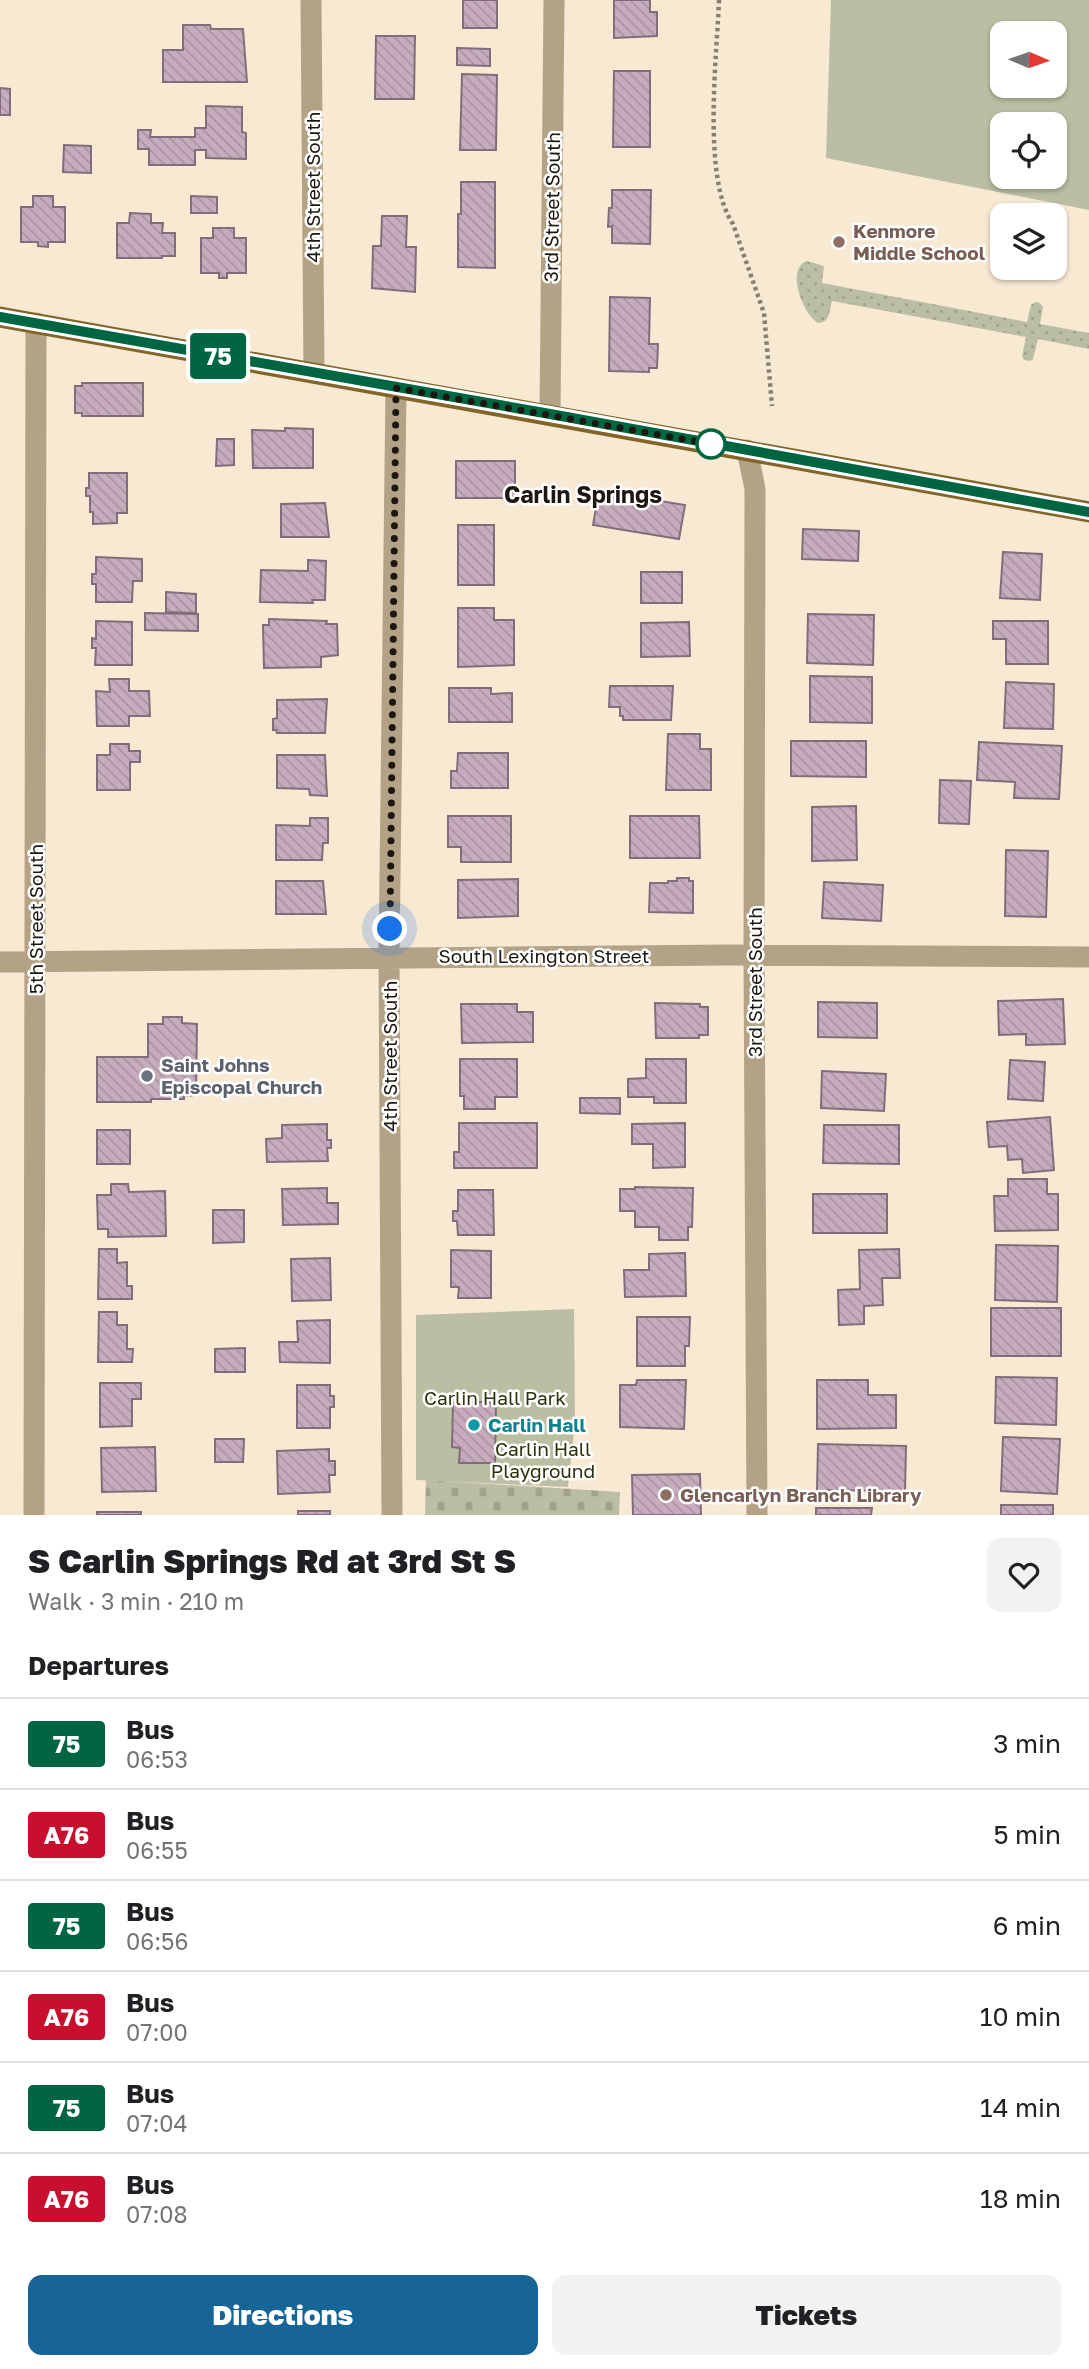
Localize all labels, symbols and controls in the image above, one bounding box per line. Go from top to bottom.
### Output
north arrow [990,21,1068,98]
map controls [990,21,1067,280]
street label: 4th Street South [301,112,324,262]
button: locate [990,112,1067,189]
street label: 3rd Street South [539,132,564,282]
button: layers [990,203,1067,280]
place label: Kenmore Middle School [853,219,985,264]
marker: Kenmore Middle School [831,234,847,250]
line badge: 75 [186,333,249,379]
text: 75 [204,341,232,370]
unlabelled marker [696,429,726,459]
district label: Carlin Springs [504,480,662,508]
street label: 5th Street South [24,844,47,994]
street label: 3rd Street South [743,907,766,1057]
your location [372,911,407,946]
street label: South Lexington Street [439,944,649,967]
street label: 4th Street South [378,981,401,1131]
place label: Saint Johns Episcopal Church [161,1053,322,1098]
marker: Saint Johns Episcopal Church [139,1068,155,1084]
park label: Carlin Hall Park [424,1386,566,1409]
place label: Carlin Hall [488,1413,586,1436]
marker: Carlin Hall [466,1417,482,1433]
park label: Carlin Hall Playground [491,1437,595,1482]
place label: Glencarlyn Branch Library [680,1483,922,1506]
marker: Glencarlyn Branch Library [658,1487,674,1503]
button: heart [987,1538,1061,1612]
text: S Carlin Springs Rd at 3rd St S [28,1541,516,1580]
text: Walk · 3 min · 210 m [28,1587,244,1615]
text: Departures [28,1650,169,1681]
text: Bus [126,1714,174,1745]
text: 3 min [993,1728,1061,1759]
text: 75 [53,1729,80,1758]
text: 06:53 [126,1745,188,1773]
text: Bus [126,1805,174,1836]
text: 5 min [993,1819,1061,1850]
text: A76 [44,1820,89,1849]
text: 06:55 [126,1836,188,1864]
text: Bus [126,1896,174,1927]
text: 6 min [993,1910,1061,1941]
text: 75 [53,1911,80,1940]
text: 06:56 [126,1927,188,1955]
text: Bus [126,1987,174,2018]
text: 10 min [980,2001,1061,2032]
text: A76 [44,2002,89,2031]
text: 07:00 [126,2018,188,2046]
text: Bus [126,2078,174,2109]
text: 14 min [980,2092,1061,2123]
text: 75 [53,2093,80,2122]
text: 07:04 [126,2109,188,2137]
text: Bus [126,2169,174,2200]
text: 18 min [980,2183,1061,2214]
text: A76 [44,2184,89,2213]
text: 07:08 [126,2200,188,2228]
button: Directions [28,2275,538,2355]
button: Tickets [552,2275,1061,2355]

